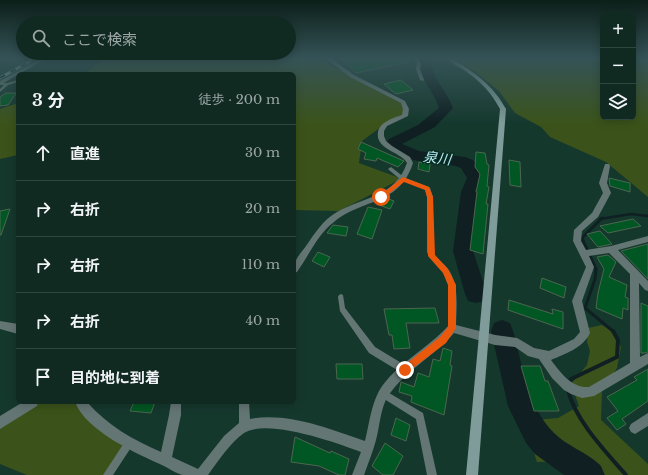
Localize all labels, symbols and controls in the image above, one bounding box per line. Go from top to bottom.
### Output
map controls [600,12,636,120]
button: + [600,12,636,48]
search box [16,16,296,60]
icon: search [30,27,52,49]
text: ここで検索 [62,30,137,49]
button: − [600,48,636,84]
button: layers [600,84,636,120]
text: 3 分 [32,90,64,111]
text: 徒歩 · 200 m [199,91,280,108]
icon: ahead [32,142,54,164]
text: 直進 [70,144,100,163]
text: 30 m [245,144,280,161]
water label: 泉川 [422,147,454,169]
route start [372,188,390,206]
icon: right [32,198,54,220]
text: 右折 [70,200,100,219]
text: 20 m [245,200,280,217]
icon: right [32,254,54,276]
text: 右折 [70,256,100,275]
text: 110 m [241,256,280,273]
icon: right [32,310,54,332]
text: 右折 [70,312,100,331]
text: 40 m [245,312,280,329]
route end [396,361,414,379]
icon: arrive [32,366,54,388]
text: 目的地に到着 [70,368,160,387]

